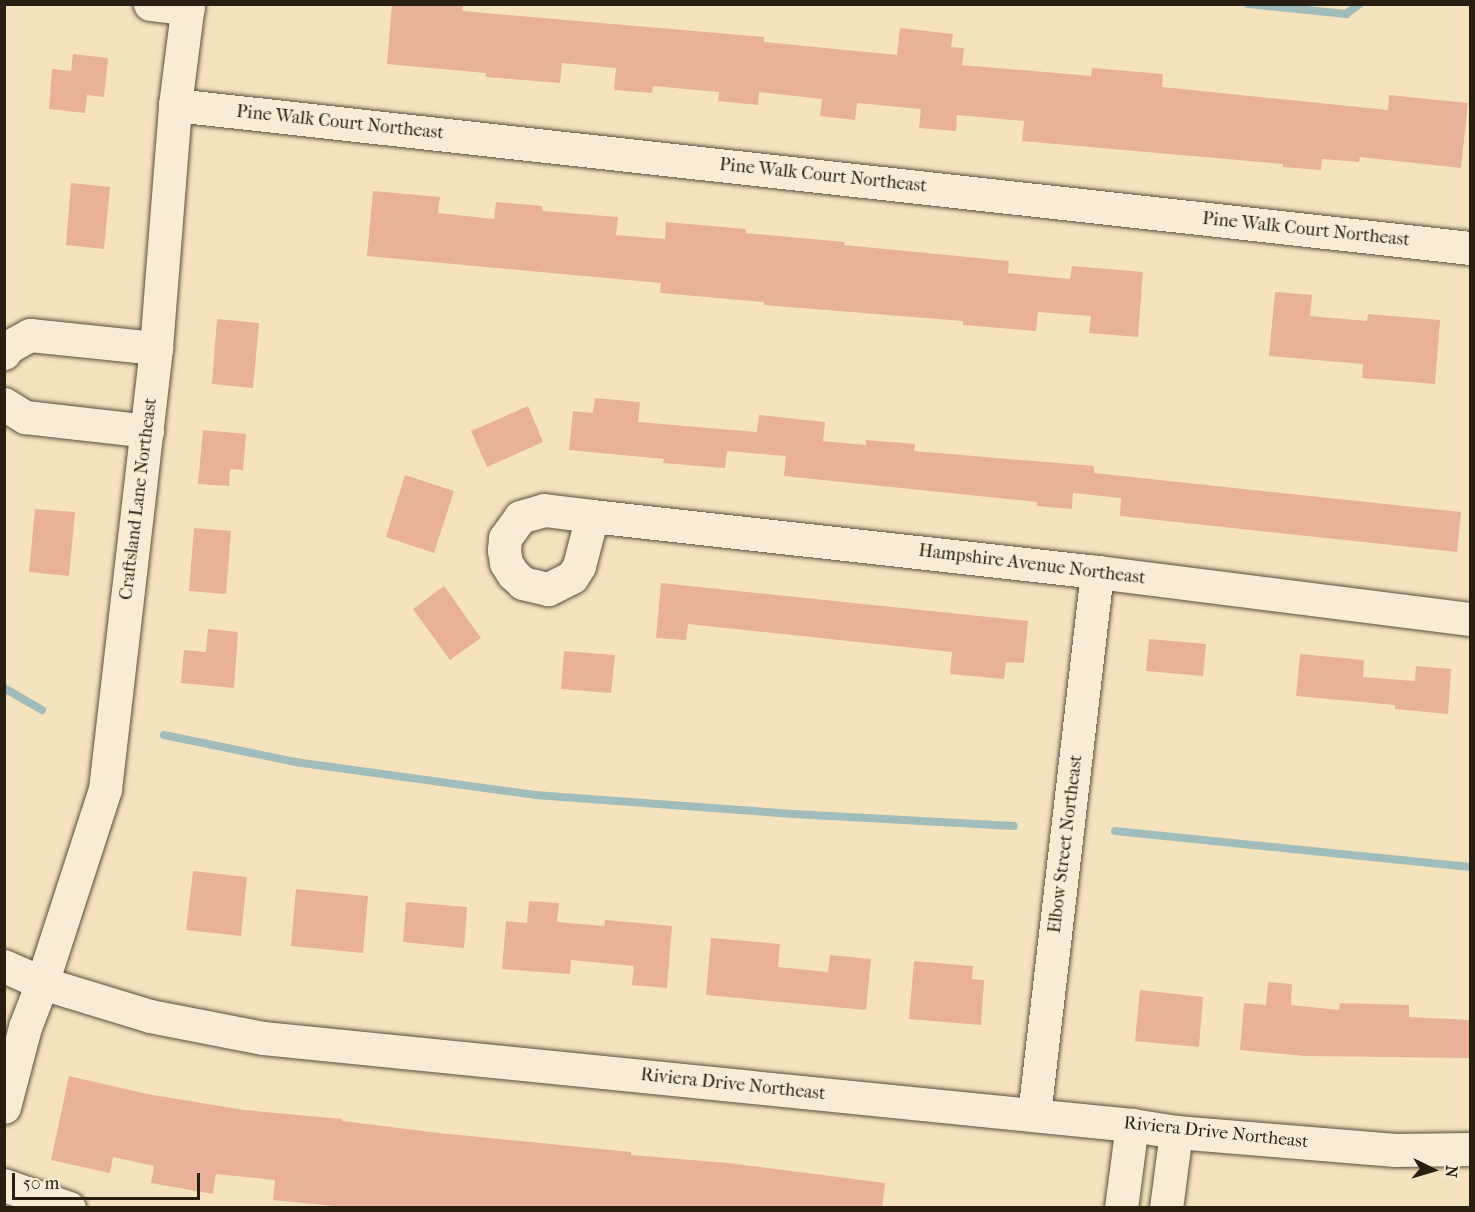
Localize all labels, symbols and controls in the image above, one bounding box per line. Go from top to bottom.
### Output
street label: Pine Walk Court Northeast [235,101,445,145]
street label: Pine Walk Court Northeast [718,154,928,198]
street label: Pine Walk Court Northeast [1201,208,1411,252]
street label: Craftsland Lane Northeast [116,397,162,601]
street label: Hampshire Avenue Northeast [917,540,1147,590]
street label: Elbow Street Northeast [1044,754,1088,934]
street label: Riviera Drive Northeast [640,1065,826,1105]
street label: Riviera Drive Northeast [1123,1113,1309,1153]
north arrow [1403,1140,1463,1200]
scale bar [15,1161,202,1199]
text: N [1441,1165,1461,1178]
text: 50 m [23,1173,59,1194]

